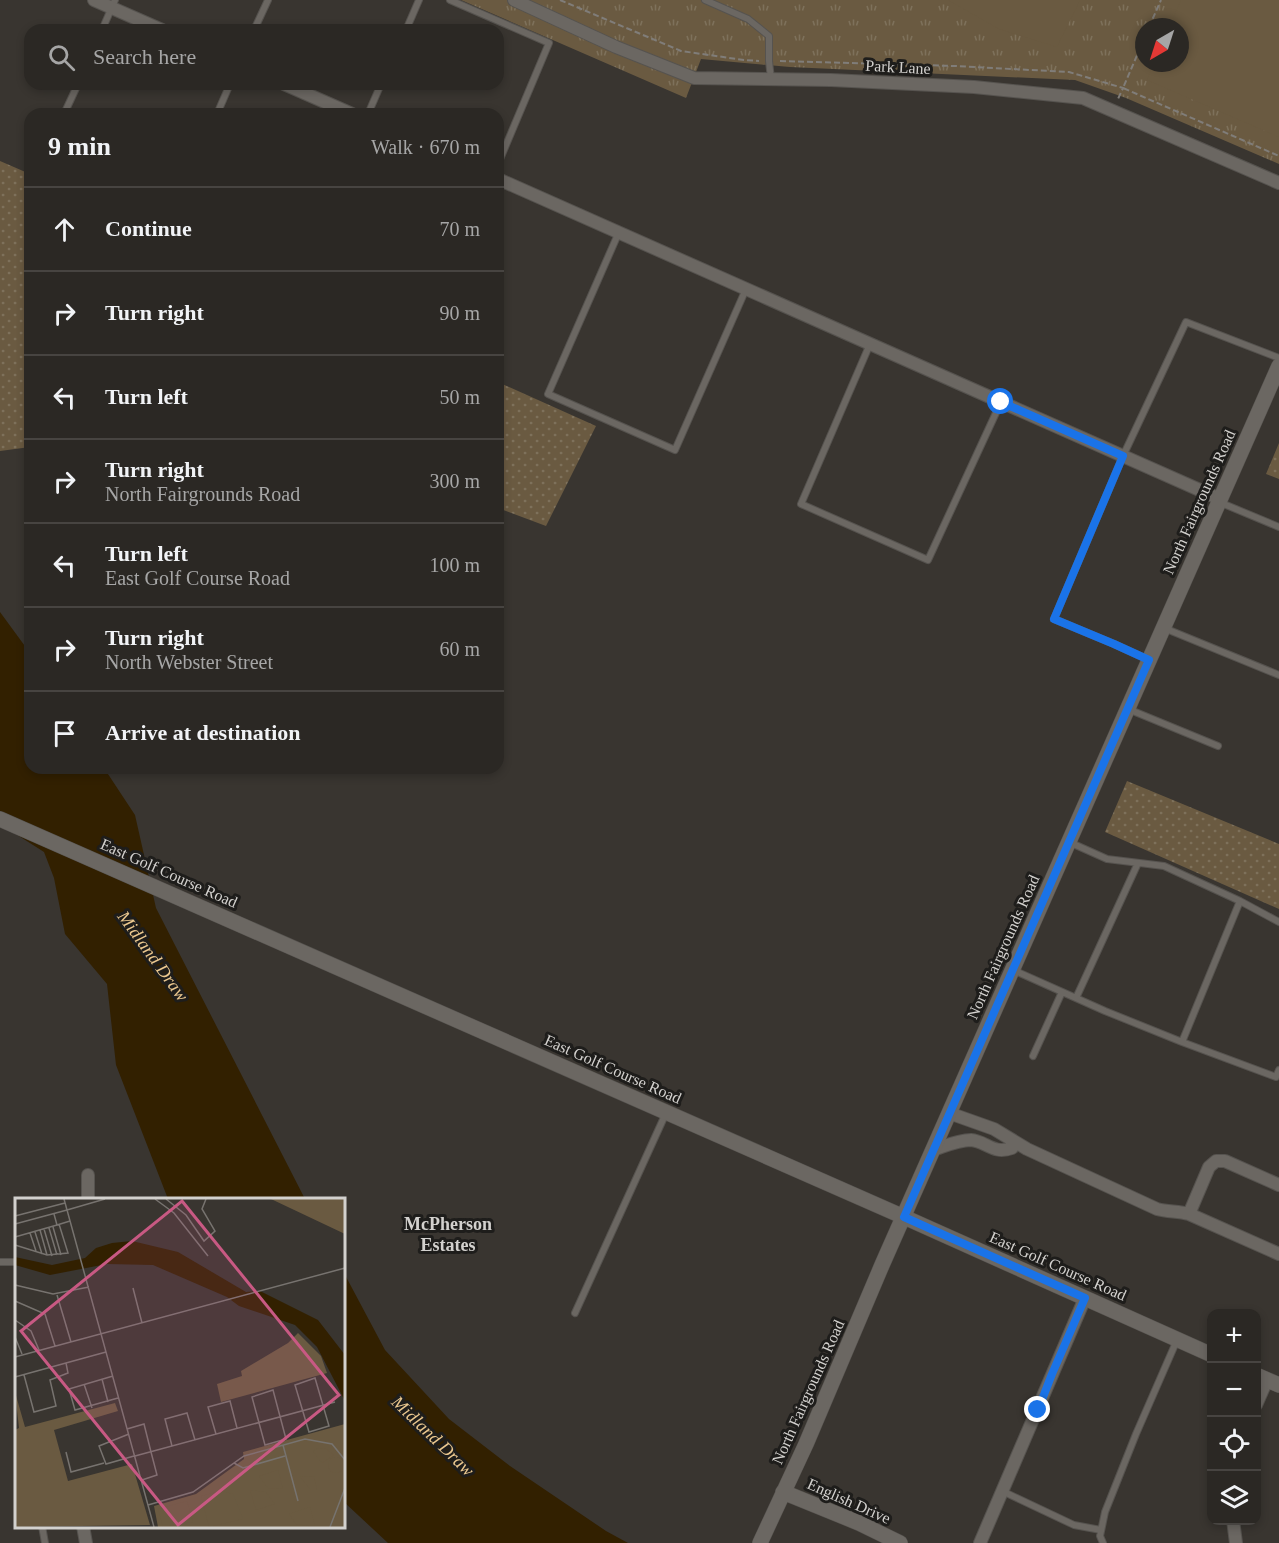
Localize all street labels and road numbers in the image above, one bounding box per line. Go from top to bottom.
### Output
street label: Park Lane [865,57,931,77]
street label: North Fairgrounds Road [1159,427,1239,577]
street label: East Golf Course Road [98,835,240,911]
street label: North Fairgrounds Road [963,872,1043,1022]
street label: East Golf Course Road [542,1031,684,1107]
street label: East Golf Course Road [987,1228,1129,1304]
street label: North Fairgrounds Road [768,1317,848,1467]
street label: English Drive [804,1475,893,1528]

